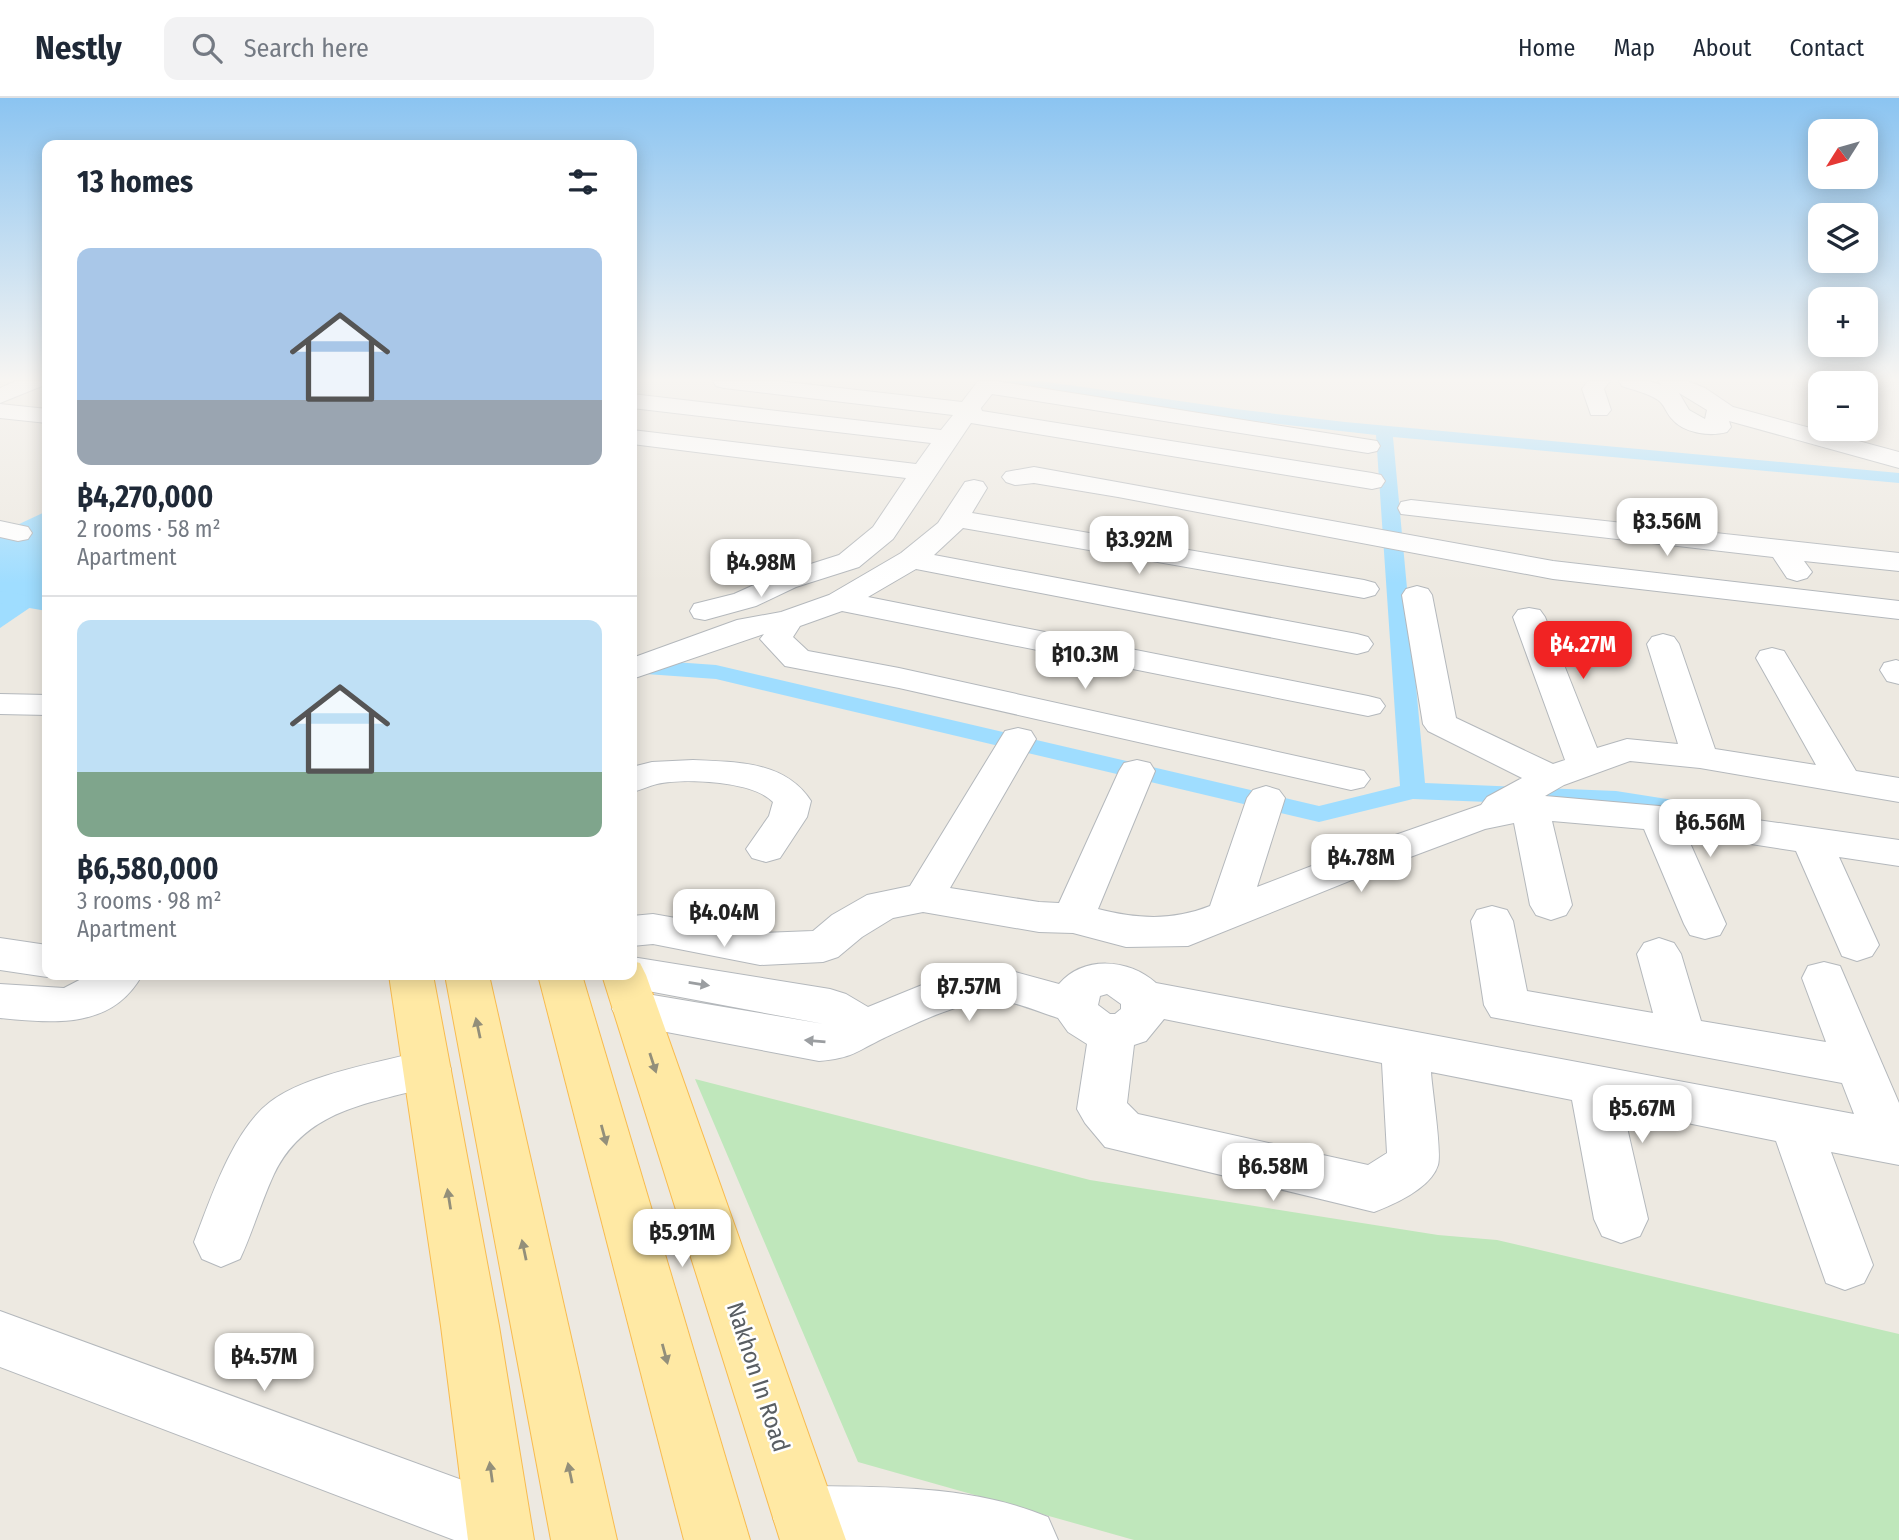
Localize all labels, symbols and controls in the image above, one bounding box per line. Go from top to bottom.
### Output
search box [164,17,654,80]
text: Nestly [35,28,122,68]
icon: search [188,29,226,67]
text: Search here [244,33,369,64]
text: Home [1518,34,1575,62]
text: Map [1613,34,1655,62]
text: About [1693,34,1751,62]
text: Contact [1789,34,1864,62]
north arrow [1808,119,1878,189]
map controls [1808,119,1878,441]
icon: filters [564,163,602,201]
text: 13 homes [77,164,193,200]
button: layers [1808,203,1878,273]
button: + [1808,287,1878,357]
icon: home [277,294,403,420]
button: − [1808,371,1878,441]
text: ฿4,270,000 [77,479,213,515]
pin: ฿3.56M [1610,498,1724,558]
text: ฿3.56M [1633,507,1701,535]
text: 2 rooms · 58 m² [77,515,221,543]
pin: ฿3.92M [1082,517,1196,576]
text: ฿3.92M [1106,525,1172,553]
pin: ฿4.98M [704,540,818,599]
text: Apartment [77,543,177,571]
text: ฿4.98M [726,548,796,576]
pin: ฿4.27M [1526,622,1640,681]
text: ฿4.27M [1550,630,1616,658]
pin: ฿10.3M [1028,632,1142,691]
text: ฿10.3M [1052,640,1118,668]
icon: home [277,666,403,792]
pin: ฿6.56M [1653,800,1767,859]
text: ฿6.56M [1675,808,1745,836]
pin: ฿4.78M [1304,834,1418,894]
text: ฿4.78M [1327,843,1395,871]
text: ฿6,580,000 [77,851,219,887]
text: 3 rooms · 98 m² [77,887,222,915]
pin: ฿4.04M [667,890,781,949]
text: ฿4.04M [689,898,759,926]
text: Apartment [77,915,177,943]
pin: ฿7.57M [912,964,1026,1023]
text: ฿7.57M [937,972,1001,1000]
one-way arrow [688,979,710,990]
one-way arrow [473,1017,484,1039]
one-way arrow [803,1035,825,1046]
one-way arrow [648,1053,659,1074]
pin: ฿5.67M [1585,1086,1699,1145]
text: ฿5.67M [1609,1094,1675,1122]
one-way arrow [600,1125,610,1146]
pin: ฿6.58M [1216,1144,1330,1203]
text: ฿6.58M [1238,1152,1308,1180]
one-way arrow [443,1188,454,1210]
pin: ฿5.91M [625,1210,739,1269]
text: ฿5.91M [649,1218,715,1246]
one-way arrow [519,1239,530,1261]
street label: Nakhon In Road [721,1299,795,1455]
pin: ฿4.57M [207,1334,321,1393]
text: ฿4.57M [231,1342,297,1370]
one-way arrow [660,1343,671,1365]
one-way arrow [485,1461,496,1483]
one-way arrow [565,1462,576,1484]

